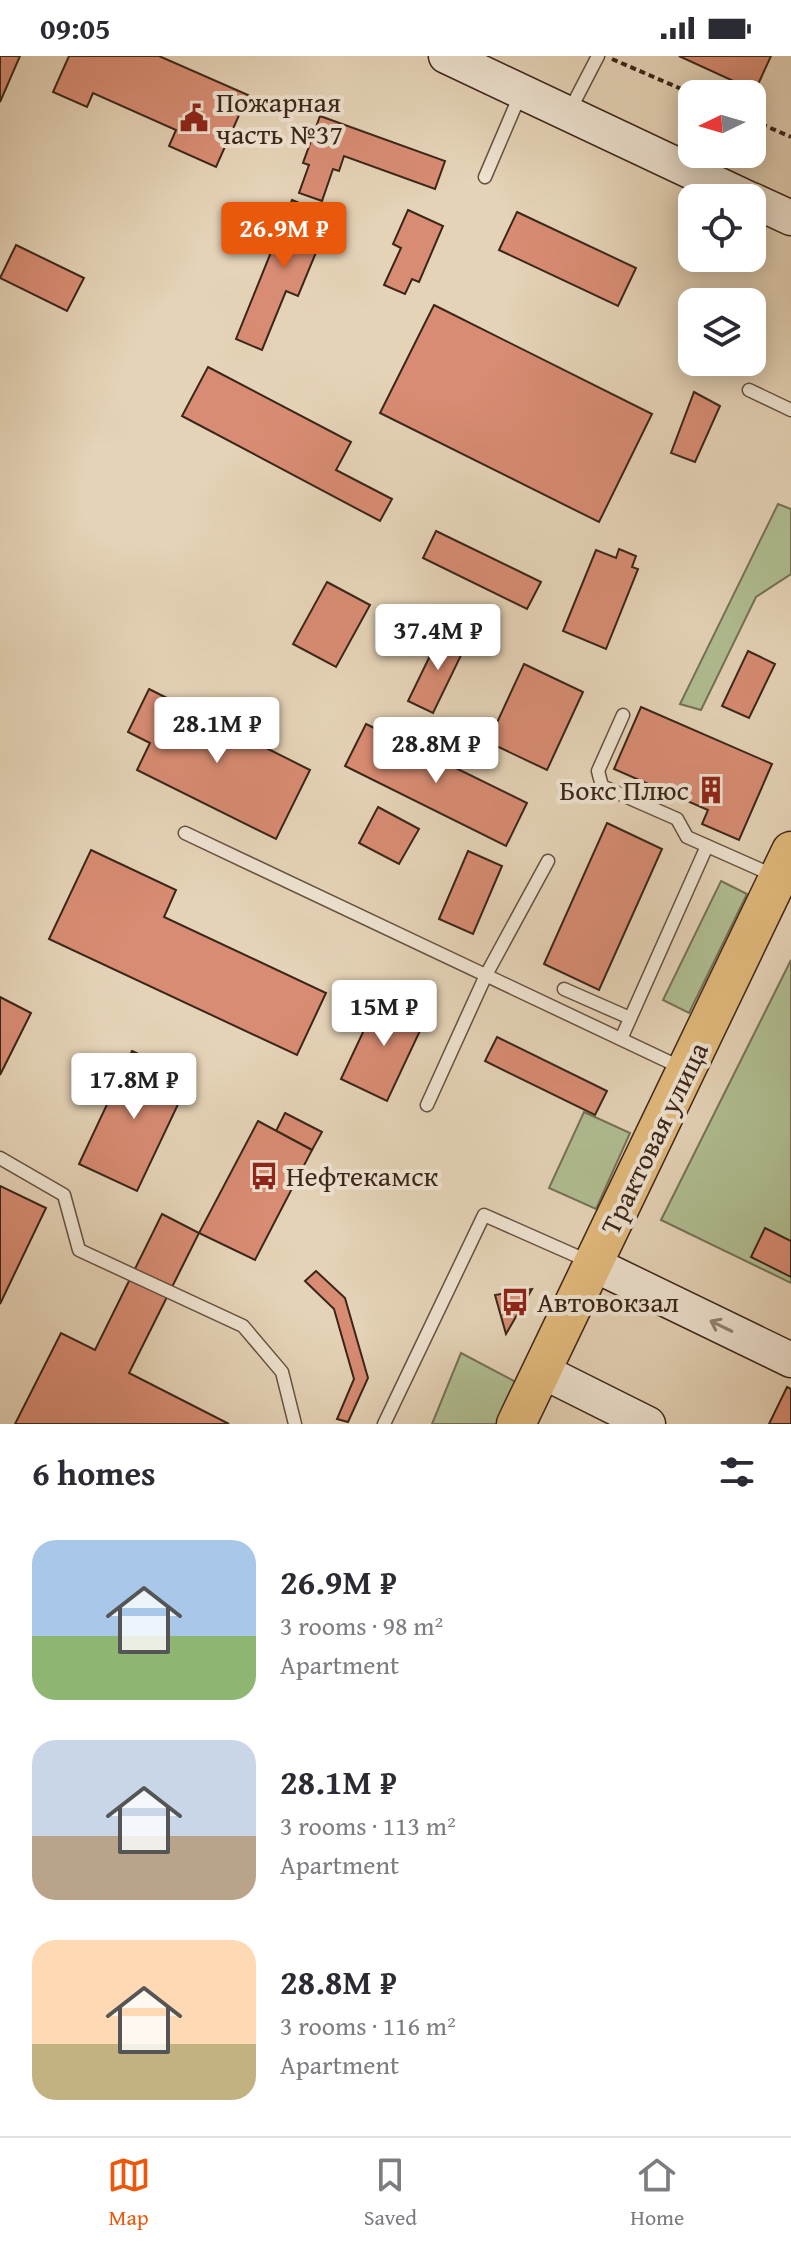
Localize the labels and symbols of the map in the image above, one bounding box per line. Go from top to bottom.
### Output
north arrow [678,80,766,168]
place label: Пожарная часть №37 [216,81,343,154]
public building icon: Пожарная часть №37 [179,103,209,133]
pin: 26.9M ₽ [210,202,358,270]
pin: 37.4M ₽ [364,604,512,672]
pin: 28.1M ₽ [143,697,291,765]
pin: 28.8M ₽ [362,717,510,785]
place label: Бокс Плюс [559,769,689,810]
building icon: Бокс Плюс [696,775,726,805]
pin: 15M ₽ [328,980,440,1048]
street label: Трактовая улица [589,1034,718,1241]
pin: 17.8M ₽ [60,1053,208,1121]
place label: Нефтекамск [286,1155,439,1196]
bus stop icon: Нефтекамск [249,1161,279,1191]
place label: Автовокзал [537,1281,679,1322]
bus stop icon: Автовокзал [500,1287,530,1317]
one-way arrow [709,1318,733,1333]

